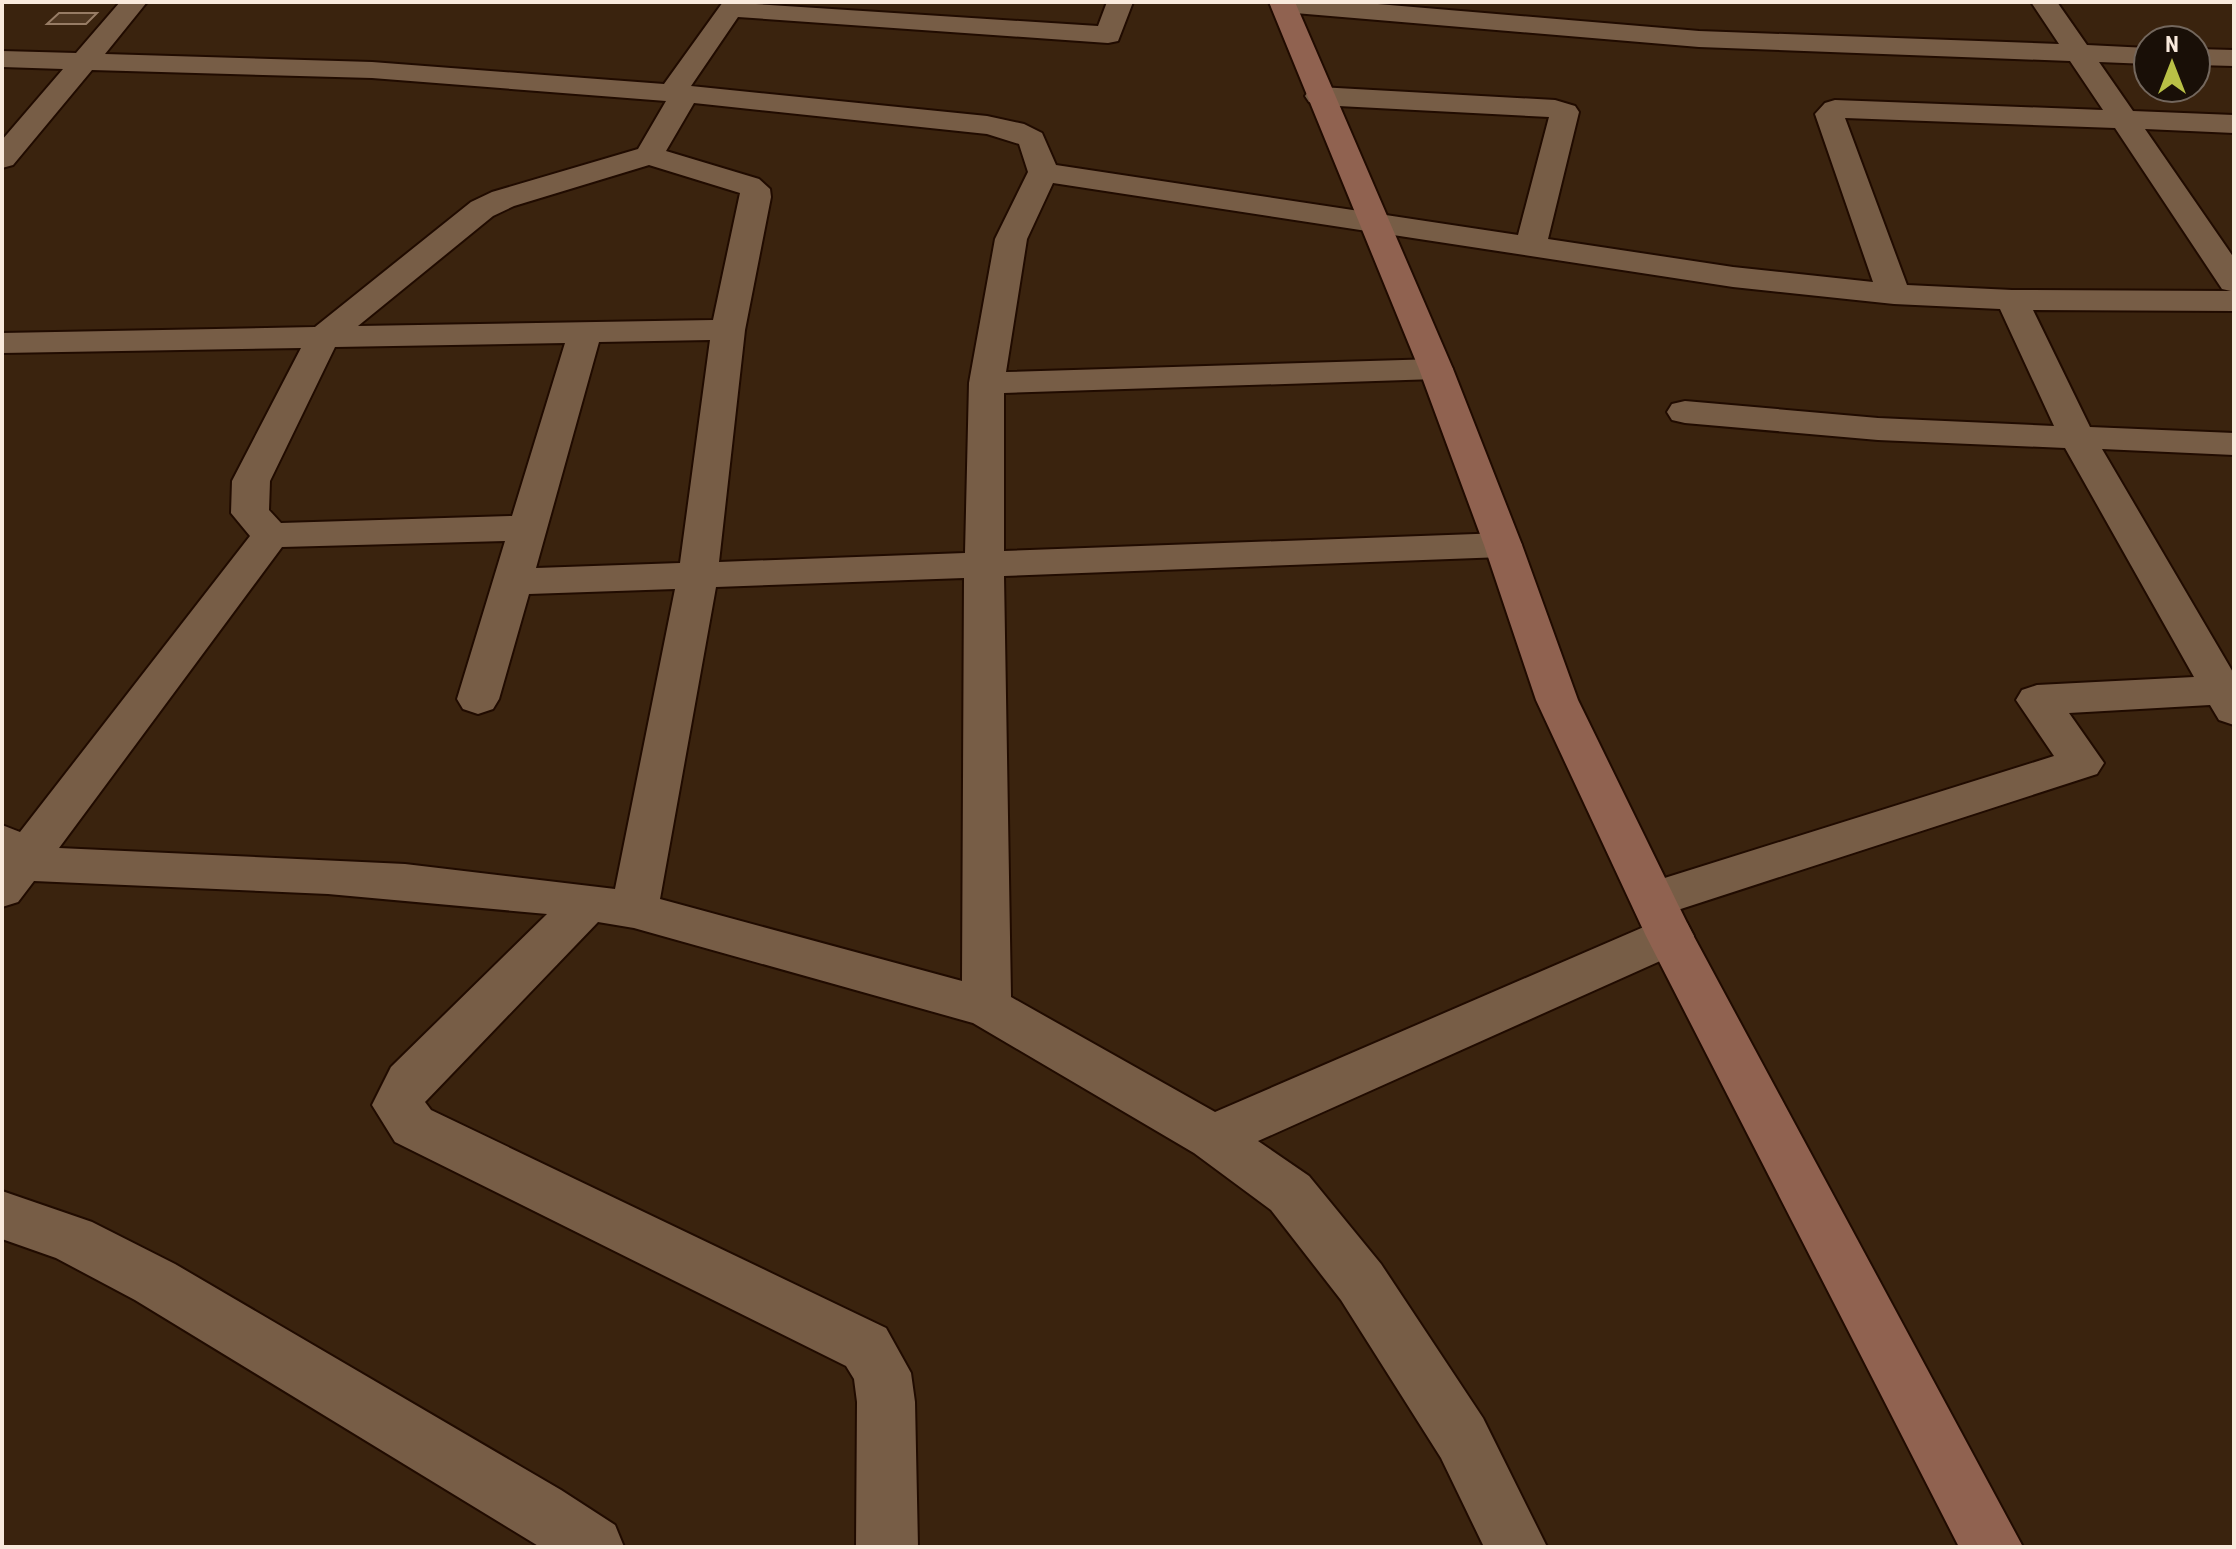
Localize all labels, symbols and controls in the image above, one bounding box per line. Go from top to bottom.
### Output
north arrow [2132,24,2212,104]
text: N [2165,32,2179,57]

